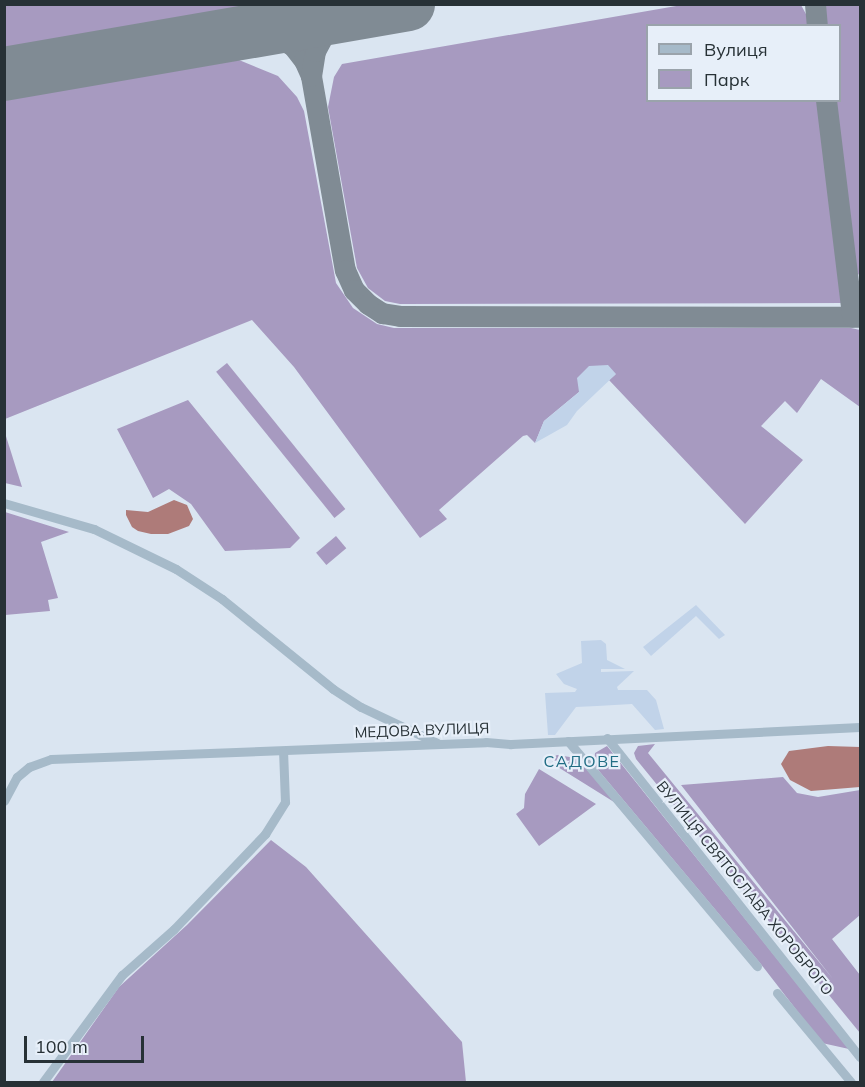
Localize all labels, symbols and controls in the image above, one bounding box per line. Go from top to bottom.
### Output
legend [646,24,841,102]
text: Вулиця [704,38,768,61]
text: Парк [704,68,749,91]
street label: МЕДОВА ВУЛИЦЯ [354,719,490,741]
district label: САДОВЕ [544,751,620,771]
street label: ВУЛИЦЯ СВЯТОСЛАВА ХОРОБРОГО [653,777,837,999]
scale bar [27,1024,147,1062]
text: 100 m [35,1035,88,1058]

